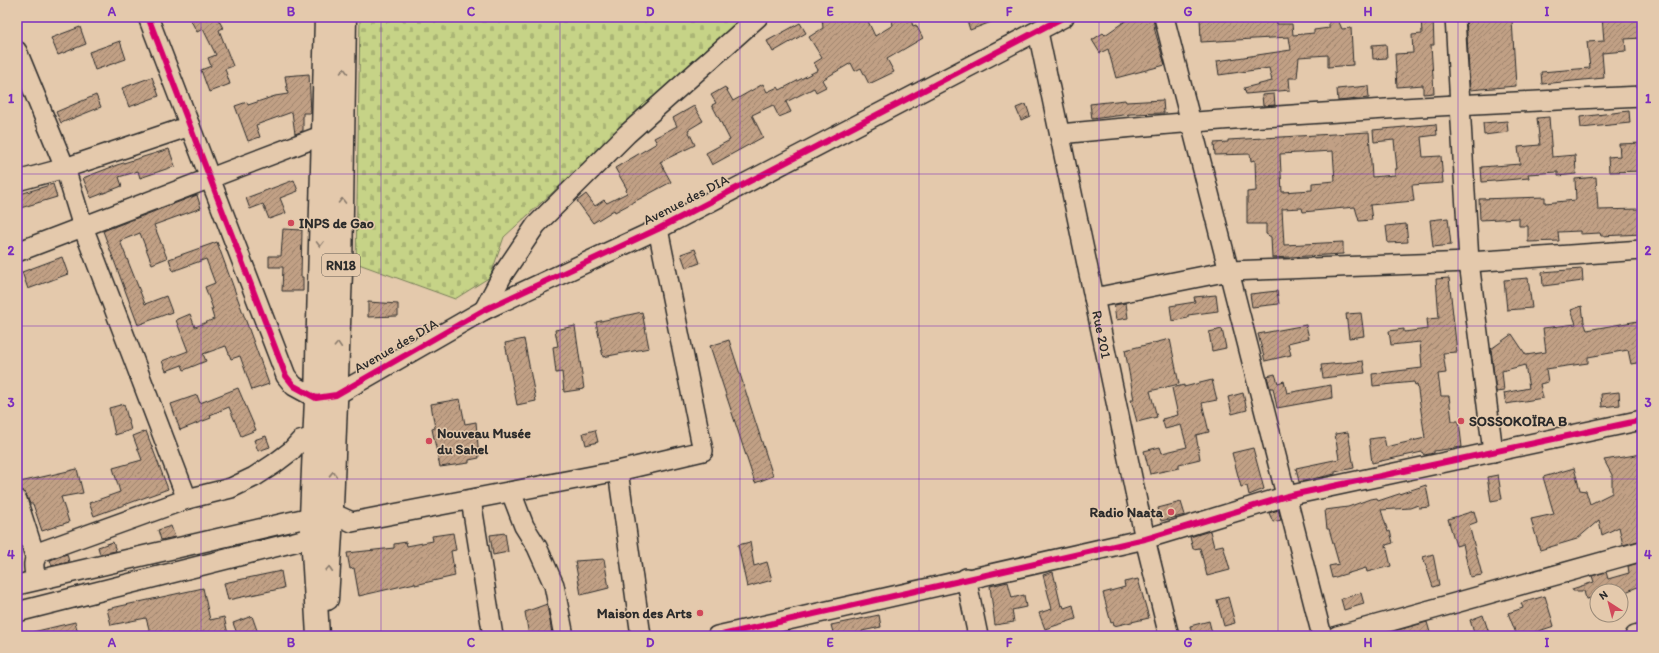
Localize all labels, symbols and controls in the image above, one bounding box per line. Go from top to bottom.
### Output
text: A [107,4,117,19]
text: B [287,4,296,19]
text: C [467,4,476,19]
text: D [646,4,655,19]
text: E [826,4,834,19]
text: F [1006,4,1013,19]
text: G [1184,4,1193,19]
text: H [1364,4,1373,19]
text: I [1545,4,1550,19]
one-way arrow [340,68,348,74]
text: 1 [8,91,14,106]
text: 1 [1645,91,1651,106]
street label: Avenue des DIA [640,171,732,229]
one-way arrow [338,198,346,204]
place label: INPS de Gao [299,215,374,232]
marker: INPS de Gao [286,218,296,228]
one-way arrow [316,241,324,247]
text: 2 [8,243,15,258]
text: 2 [1645,243,1652,258]
road number: RN18 [322,254,360,276]
street label: Rue 201 [1088,309,1115,360]
street label: Avenue des DIA [351,315,441,377]
one-way arrow [334,342,342,348]
text: 3 [7,395,15,410]
text: 3 [1644,395,1652,410]
place label: SOSSOKOÏRA B [1469,413,1567,430]
marker: SOSSOKOÏRA B [1456,416,1466,426]
place label: Nouveau Musée du Sahel [437,425,531,458]
marker: Nouveau Musée du Sahel [424,436,434,446]
one-way arrow [329,471,337,477]
place label: Radio Naata [1090,504,1164,521]
marker: Radio Naata [1166,507,1176,517]
text: 4 [7,547,15,562]
text: 4 [1644,547,1652,562]
one-way arrow [325,566,334,572]
north arrow [1589,583,1629,623]
text: N [1597,588,1610,603]
place label: Maison des Arts [597,605,692,622]
marker: Maison des Arts [695,608,705,618]
text: A [107,635,117,650]
text: B [287,635,296,650]
text: C [467,635,476,650]
text: D [646,635,655,650]
text: E [826,635,834,650]
text: F [1006,635,1013,650]
text: G [1184,635,1193,650]
text: H [1364,635,1373,650]
text: I [1545,635,1550,650]

